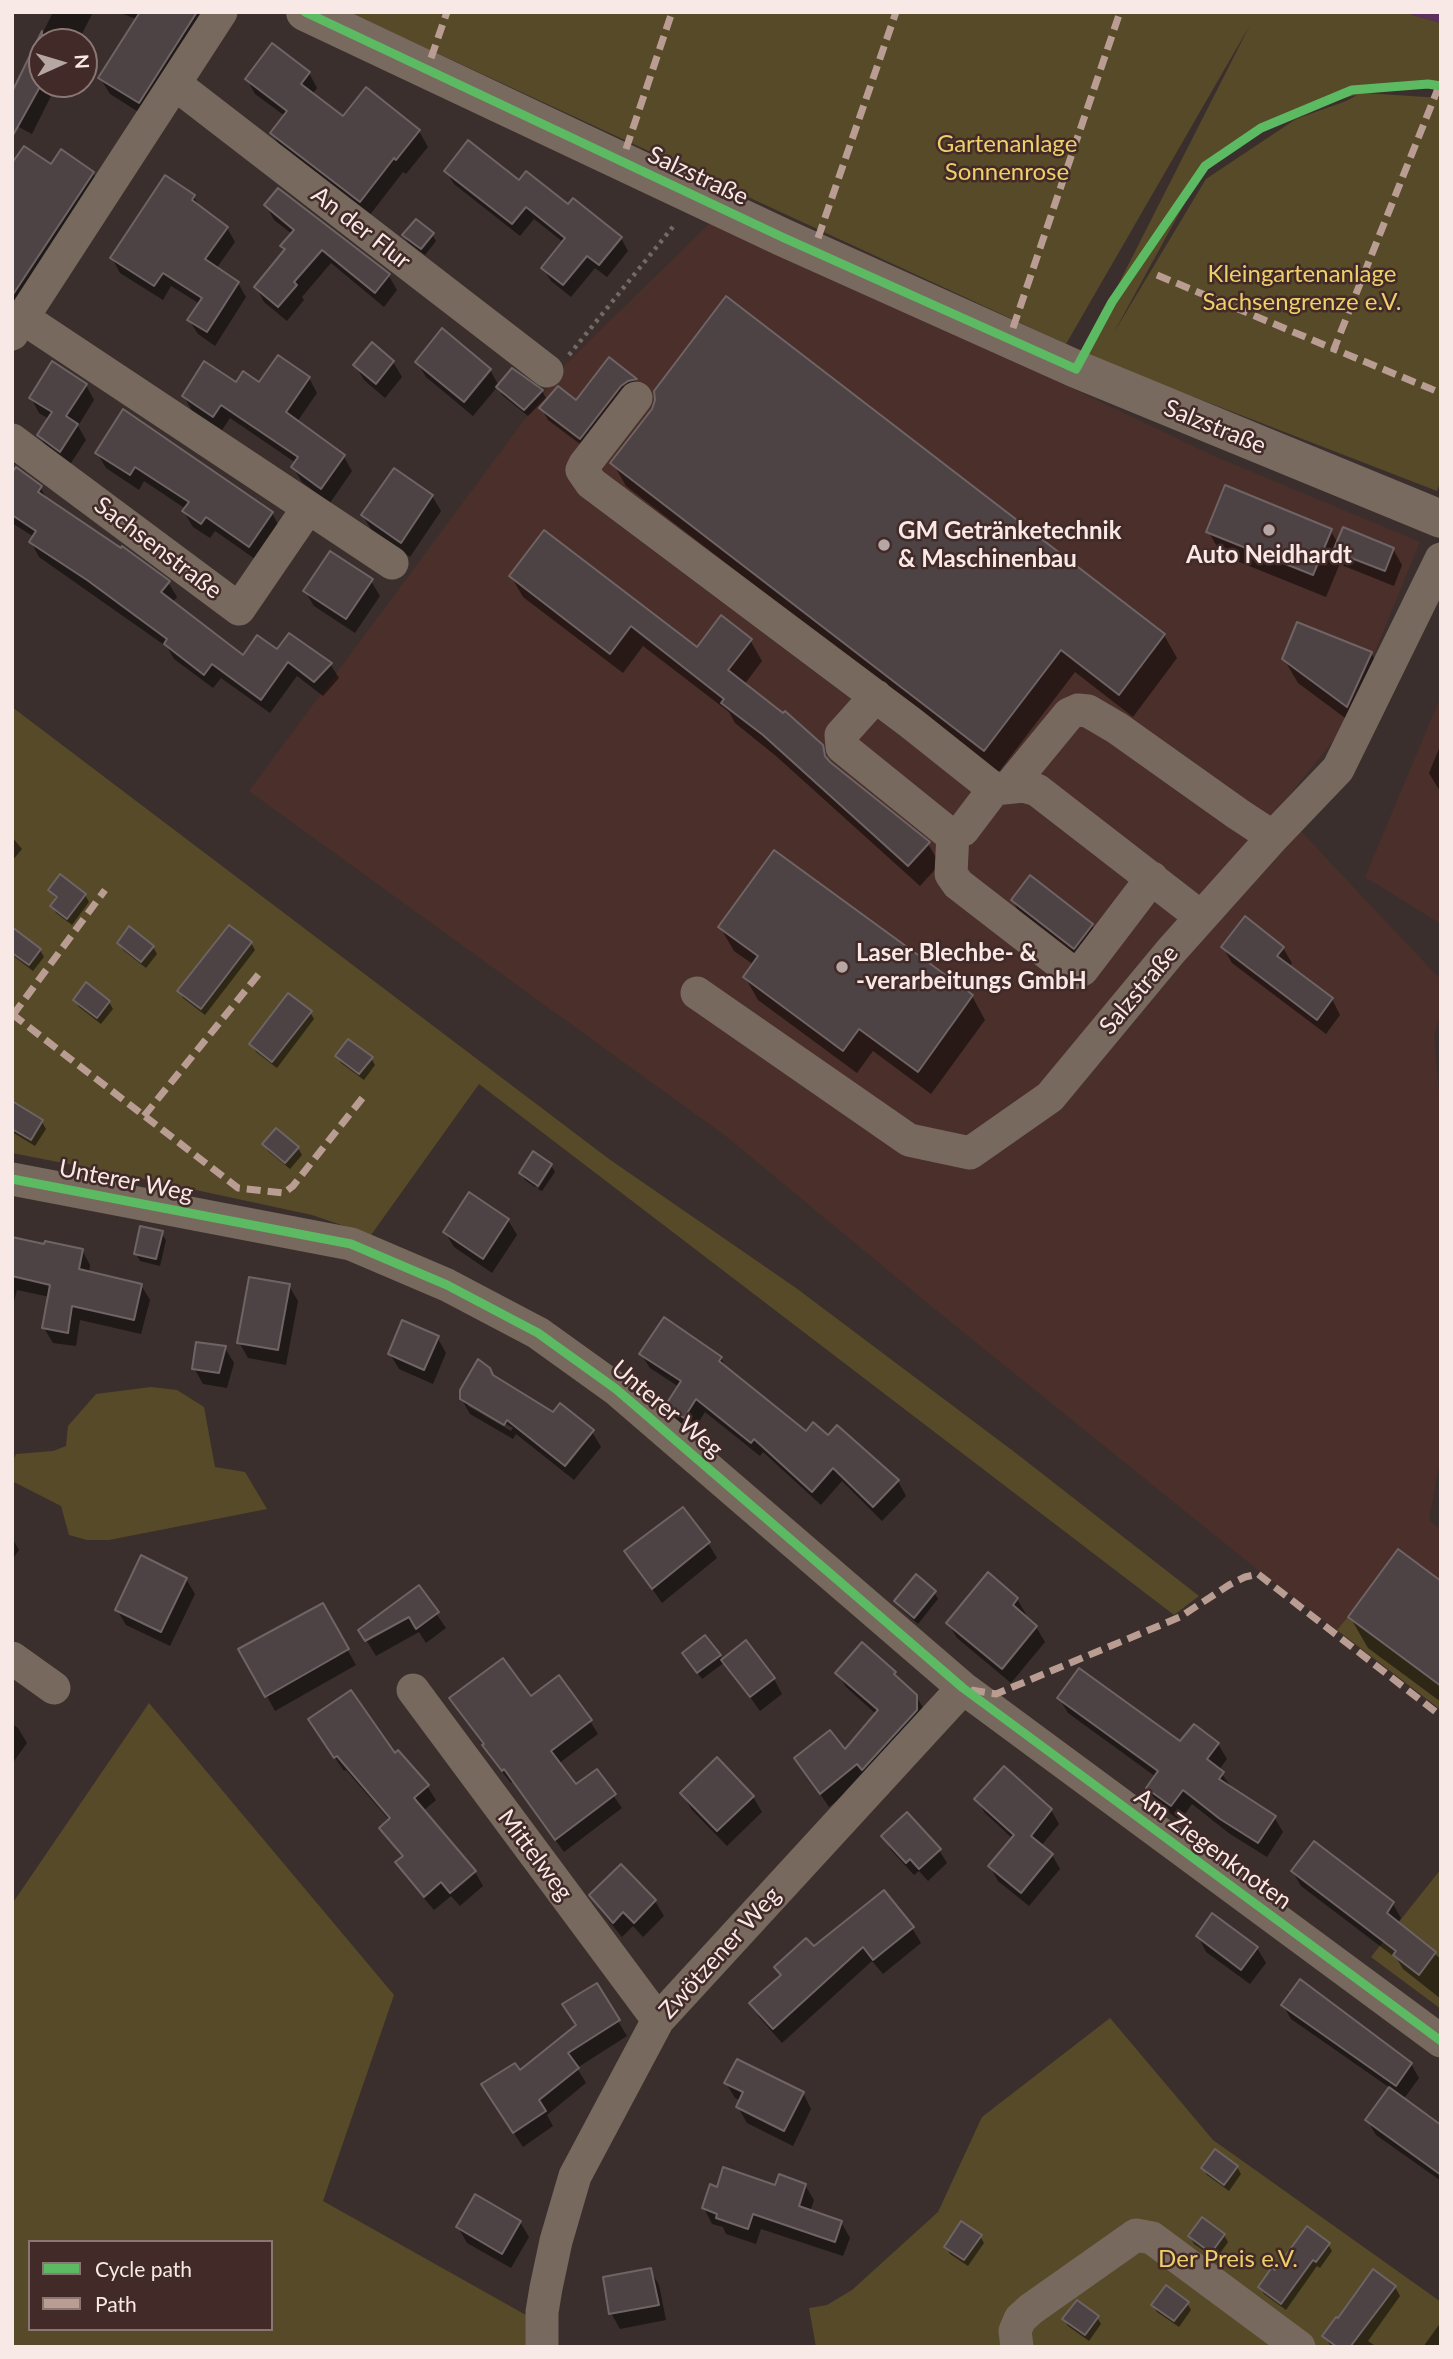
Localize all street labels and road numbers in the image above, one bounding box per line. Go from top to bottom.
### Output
street label: Salzstraße [643,140,753,212]
street label: An der Flur [306,180,416,276]
street label: Salzstraße [1160,394,1270,460]
street label: Sachsenstraße [89,491,227,605]
street label: Salzstraße [1093,940,1185,1040]
street label: Unterer Weg [56,1154,196,1208]
street label: Unterer Weg [606,1354,728,1464]
street label: Am Ziegenknoten [1129,1782,1297,1916]
street label: Mittelweg [491,1804,579,1906]
street label: Zwötzener Weg [653,1881,787,2025]

